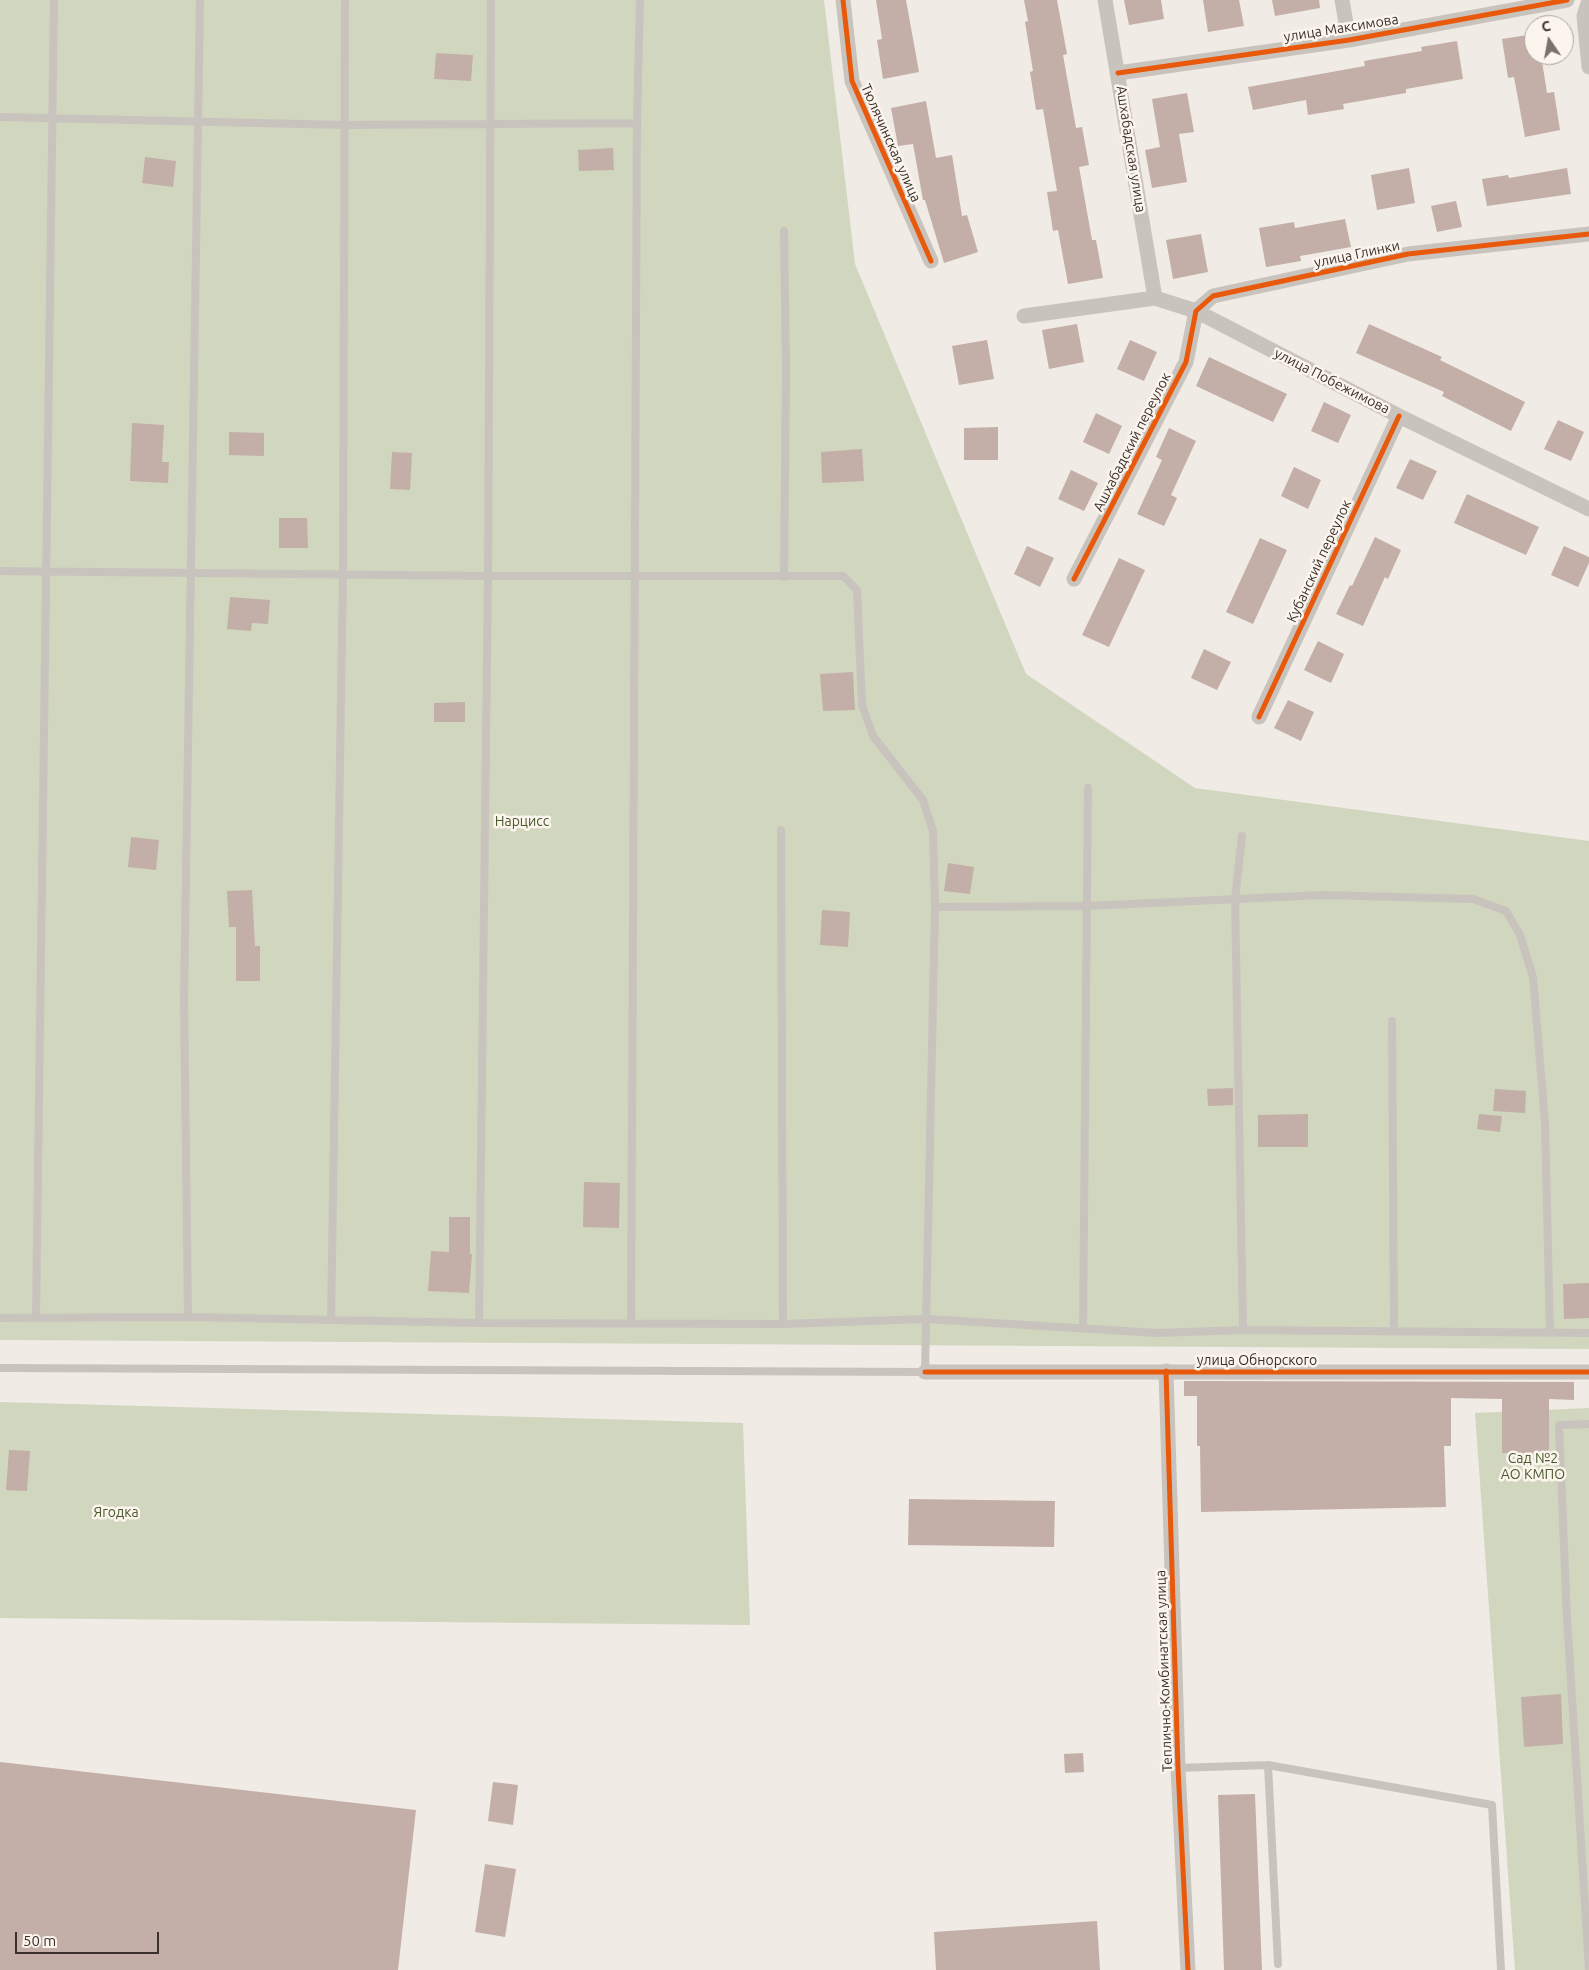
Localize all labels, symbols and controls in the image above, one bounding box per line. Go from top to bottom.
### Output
street label: улица Максимова [1282,11,1400,45]
north arrow [1524,15,1574,65]
text: С [1540,18,1552,35]
street label: Тюлячинская улица [857,81,925,205]
street label: Ашхабадская улица [1113,84,1149,214]
street label: улица Глинки [1313,237,1401,271]
street label: улица Побежимова [1271,345,1393,417]
street label: Ашхабадский переулок [1090,370,1174,514]
street label: Кубанский переулок [1283,497,1355,625]
park label: Нарцисс [495,813,549,829]
street label: улица Обнорского [1197,1352,1317,1368]
park label: Сад №2 АО КМПО [1501,1450,1565,1482]
park label: Ягодка [93,1504,139,1520]
street label: Теплично-Комбинатская улица [1152,1570,1176,1772]
scale bar [18,1922,161,1954]
text: 50 m [23,1932,56,1949]

